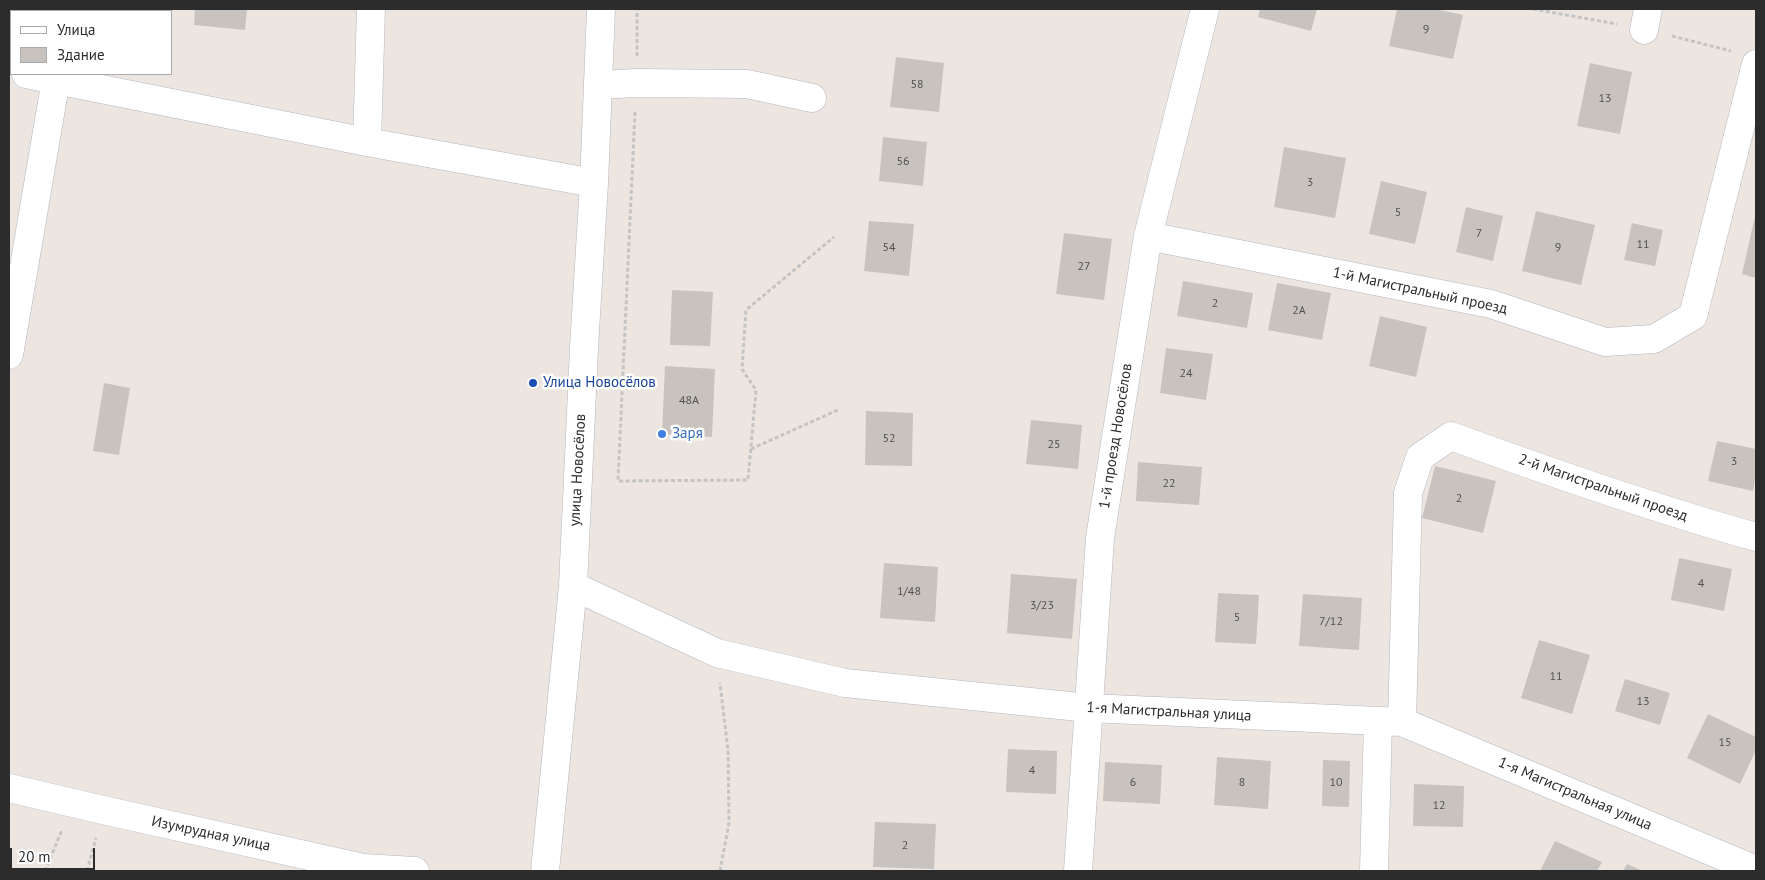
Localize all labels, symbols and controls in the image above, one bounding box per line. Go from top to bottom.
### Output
legend [10,10,172,75]
text: Улица [57,20,95,39]
house number: 9 [1423,23,1429,37]
text: Здание [57,45,105,64]
house number: 58 [910,78,924,92]
house number: 13 [1598,92,1612,106]
house number: 56 [896,155,910,169]
house number: 3 [1307,176,1313,190]
house number: 5 [1395,206,1401,220]
house number: 7 [1476,227,1482,241]
house number: 11 [1636,238,1650,252]
house number: 54 [882,241,896,255]
house number: 9 [1555,241,1561,255]
house number: 27 [1077,260,1091,274]
street label: 1-й Магистральный проезд [1331,264,1509,318]
house number: 2 [1212,297,1218,311]
house number: 2А [1292,304,1306,318]
street label: 1-й проезд Новосёлов [1096,362,1136,510]
house number: 24 [1179,367,1193,381]
place label: Улица Новосёлов [543,374,656,392]
marker: Улица Новосёлов [527,377,539,389]
house number: 48А [679,394,699,408]
street label: улица Новосёлов [566,413,590,527]
place label: Заря [672,425,703,443]
marker: Заря [656,428,668,440]
house number: 52 [882,432,896,446]
house number: 25 [1047,438,1061,452]
street label: 2-й Магистральный проезд [1516,451,1690,525]
house number: 3 [1731,455,1737,469]
house number: 22 [1162,477,1176,491]
house number: 2 [1456,492,1462,506]
house number: 4 [1698,577,1704,591]
house number: 1/48 [897,585,921,599]
house number: 3/23 [1030,599,1054,613]
house number: 5 [1234,611,1240,625]
house number: 7/12 [1319,615,1343,629]
house number: 11 [1549,670,1563,684]
house number: 13 [1636,695,1650,709]
street label: 1-я Магистральная улица [1086,699,1252,725]
house number: 15 [1718,736,1732,750]
street label: 1-я Магистральная улица [1495,753,1655,835]
house number: 4 [1029,764,1035,778]
house number: 6 [1130,776,1136,790]
house number: 8 [1239,776,1245,790]
house number: 10 [1329,776,1343,790]
house number: 12 [1432,799,1446,813]
street label: Изумрудная улица [150,813,272,855]
scale bar [12,838,98,870]
house number: 2 [902,839,908,853]
text: 20 m [18,847,51,866]

